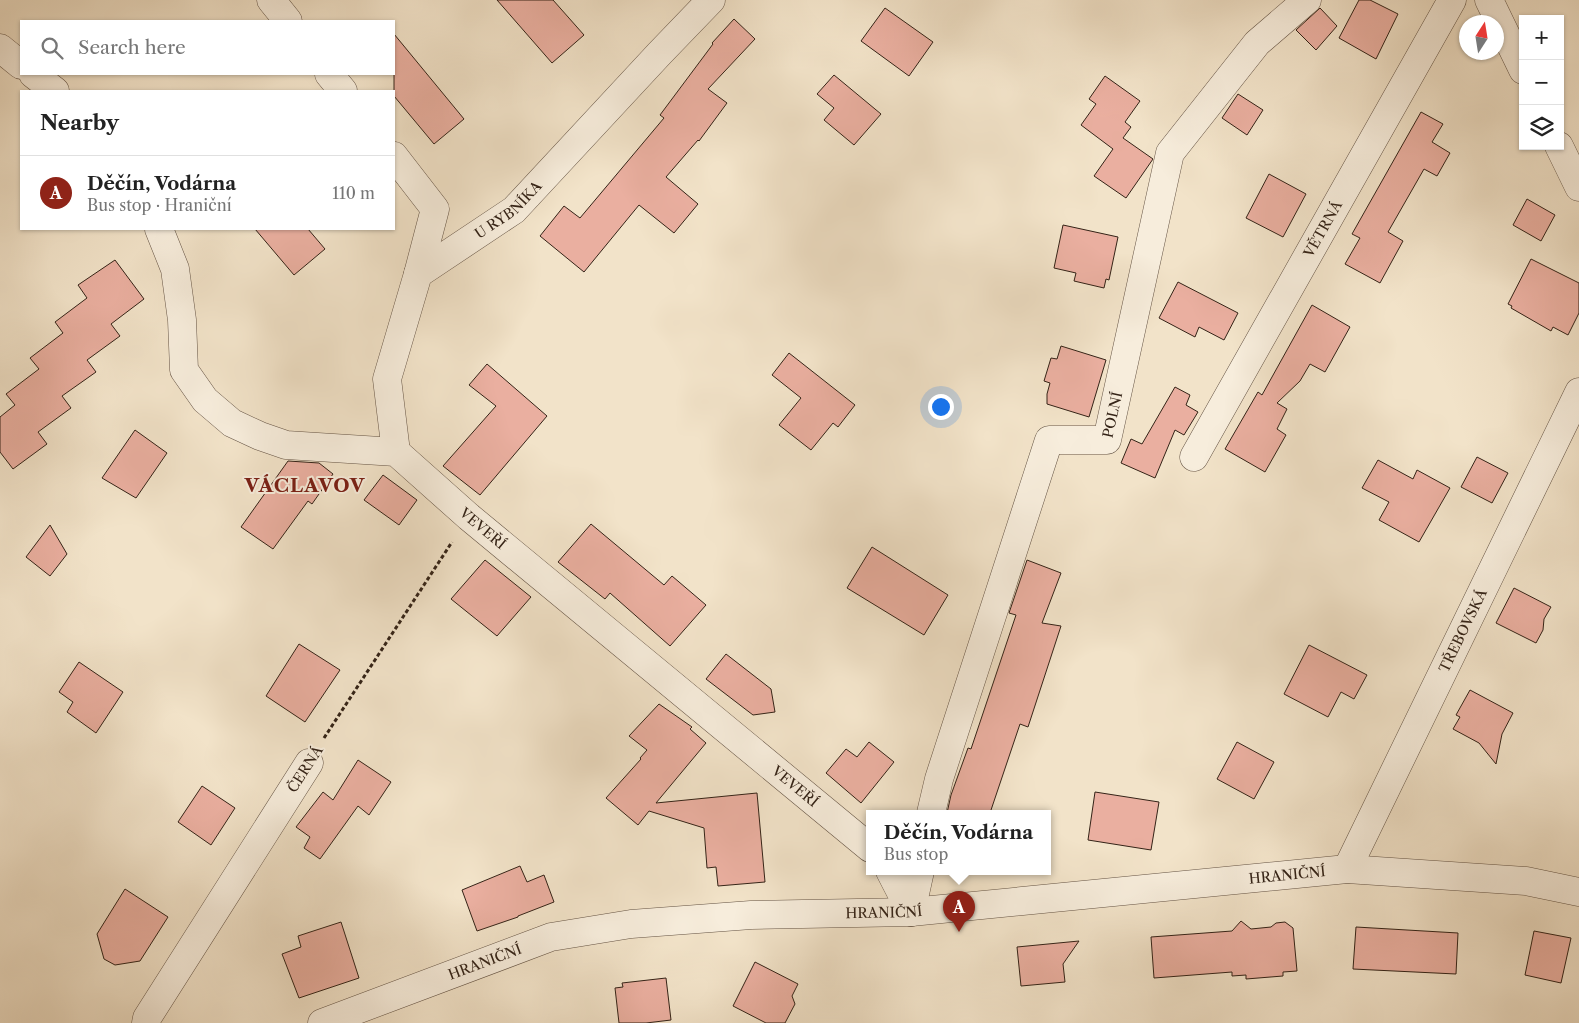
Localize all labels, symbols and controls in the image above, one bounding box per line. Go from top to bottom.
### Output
north arrow [1459,15,1504,60]
map controls [1519,15,1564,150]
button: + [1519,15,1564,60]
search box [20,20,395,75]
icon: search [38,34,66,62]
text: Search here [78,36,186,59]
button: − [1519,60,1564,105]
button: layers [1519,105,1564,150]
text: Nearby [40,110,119,135]
text: Děčín, Vodárna [87,172,236,195]
street label: U RYBNÍKA [471,177,546,243]
text: A [50,183,62,203]
text: 110 m [332,183,375,203]
text: Bus stop · Hraniční [87,195,232,215]
street label: VĚTRNÁ [1299,197,1346,261]
street label: POLNÍ [1099,390,1126,440]
your location [928,394,954,420]
district label: VÁCLAVOV [243,474,366,497]
street label: VEVEŘÍ [455,503,510,553]
street label: TŘEBOVSKÁ [1435,585,1491,675]
street label: ČERNÁ [282,741,327,796]
street label: VEVEŘÍ [767,761,823,811]
popup [866,810,1051,875]
text: Děčín, Vodárna [884,821,1033,844]
text: Bus stop [884,844,948,864]
street label: HRANIČNÍ [1248,861,1326,888]
pin: A [943,891,975,932]
street label: HRANIČNÍ [845,901,923,922]
street label: HRANIČNÍ [446,939,524,984]

